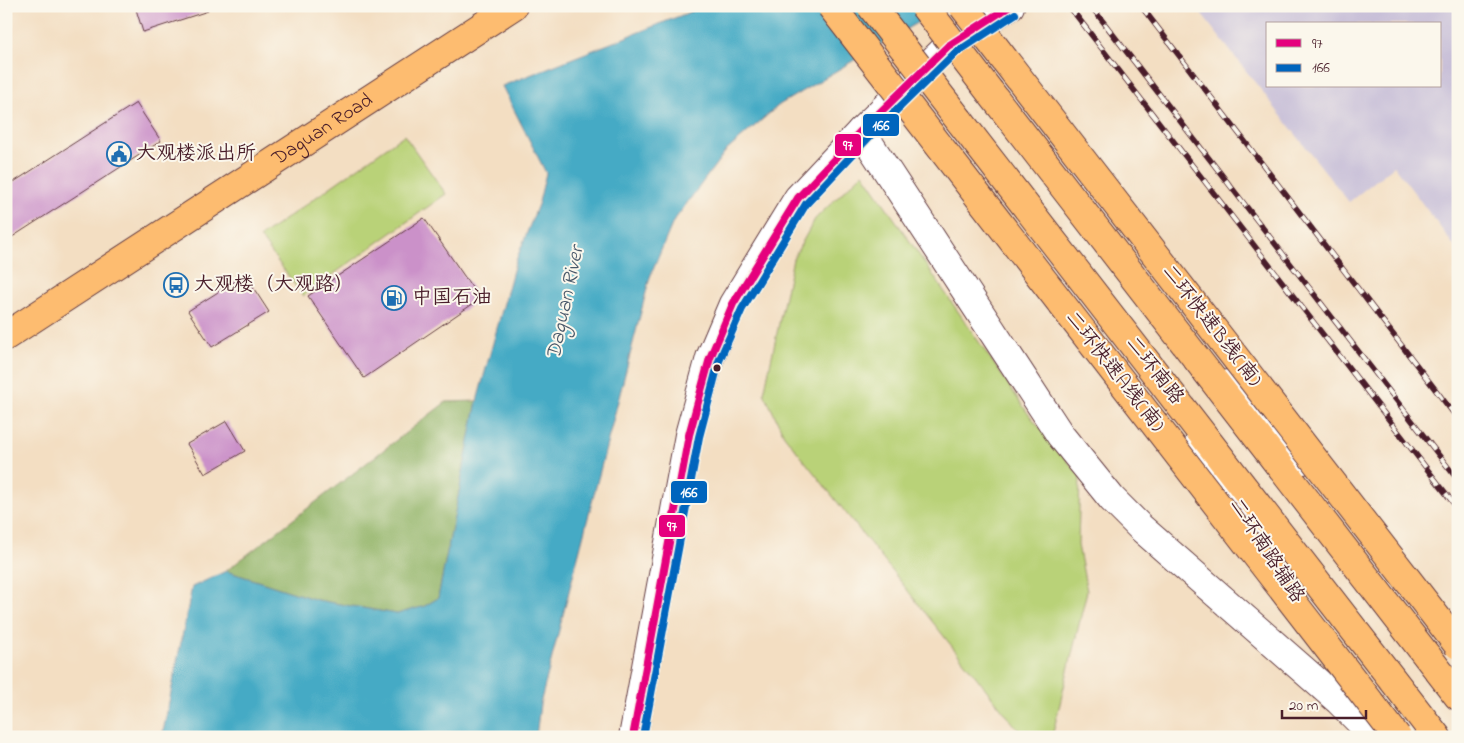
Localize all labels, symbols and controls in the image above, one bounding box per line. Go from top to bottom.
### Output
legend [1266,22,1442,88]
text: 97 [1312,33,1323,55]
text: 166 [1312,57,1330,79]
street label: Daguan Road [266,86,379,174]
line badge: 166 [862,113,900,137]
text: 166 [873,116,890,137]
line badge: 97 [834,133,862,157]
text: 97 [842,136,853,157]
place label: 大观楼派出所 [136,140,256,169]
public building icon: 大观楼派出所 [106,141,132,167]
water label: Daguan River [539,241,594,363]
street label: 二环快速B线(南) [1154,259,1268,393]
place label: 大观楼（大观路） [194,271,354,300]
bus stop icon: 大观楼（大观路） [163,272,189,298]
place label: 中国石油 [412,284,492,313]
fuel station icon: 中国石油 [381,285,407,311]
street label: 二环快速A线(南) [1057,305,1171,439]
street label: 二环南路 [1118,331,1191,412]
unlabelled marker [712,363,722,373]
line badge: 166 [670,480,708,504]
text: 166 [681,483,698,504]
street label: 二环南路辅路 [1221,493,1311,610]
line badge: 97 [658,514,686,538]
text: 97 [666,517,677,538]
scale bar [1282,688,1365,720]
text: 20 m [1289,695,1319,717]

